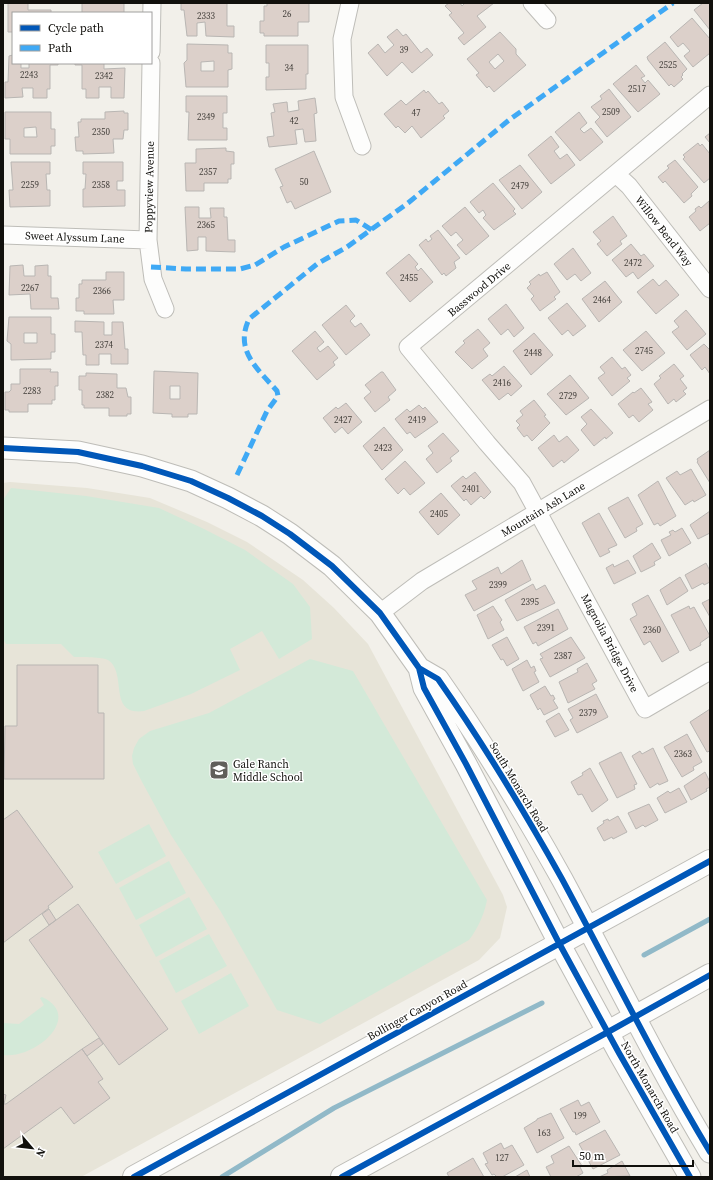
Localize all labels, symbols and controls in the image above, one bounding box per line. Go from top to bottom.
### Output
house number: 26 [282,8,292,20]
house number: 2333 [197,10,215,22]
legend [12,12,152,64]
text: Cycle path [48,20,104,36]
text: Path [48,40,72,56]
house number: 39 [399,44,409,56]
house number: 2525 [659,59,677,71]
house number: 34 [284,62,294,74]
house number: 2243 [20,69,38,81]
house number: 2342 [95,70,113,82]
house number: 2517 [628,83,646,95]
house number: 2509 [602,106,620,118]
house number: 47 [411,107,421,119]
house number: 2349 [197,111,215,123]
house number: 42 [289,115,299,127]
house number: 2350 [92,126,110,138]
street label: Poppyview Avenue [141,141,158,233]
house number: 2357 [199,166,217,178]
house number: 50 [299,176,309,188]
house number: 2259 [21,179,39,191]
house number: 2358 [92,179,110,191]
house number: 2479 [511,180,529,192]
street label: Willow Bend Way [631,193,696,270]
house number: 2365 [197,219,215,231]
street label: Sweet Alyssum Lane [25,228,125,247]
house number: 2472 [624,257,642,269]
street label: Basswood Drive [445,258,514,320]
house number: 2455 [400,272,418,284]
house number: 2267 [21,282,39,294]
house number: 2366 [93,285,111,297]
house number: 2464 [593,294,611,306]
house number: 2374 [95,339,113,351]
house number: 2745 [635,345,653,357]
house number: 2448 [524,347,542,359]
house number: 2416 [493,377,511,389]
house number: 2283 [23,385,41,397]
house number: 2382 [96,389,114,401]
house number: 2729 [559,390,577,402]
house number: 2427 [334,414,352,426]
house number: 2419 [408,414,426,426]
house number: 2423 [374,442,392,454]
street label: Mountain Ash Lane [498,478,589,541]
house number: 2401 [462,483,480,495]
house number: 2405 [430,508,448,520]
house number: 2399 [489,579,507,591]
street label: Magnolia Bridge Drive [577,591,642,695]
house number: 2395 [521,596,539,608]
house number: 2391 [537,622,555,634]
house number: 2360 [643,624,661,636]
house number: 2387 [554,650,572,662]
house number: 2379 [579,707,597,719]
street label: South Monarch Road [486,739,552,836]
house number: 2363 [674,748,692,760]
place label: Gale Ranch Middle School [233,757,303,785]
school or university icon: Gale Ranch Middle School [208,759,230,781]
street label: Bollinger Canyon Road [365,976,471,1044]
street label: North Monarch Road [617,1039,682,1136]
house number: 199 [573,1110,587,1122]
house number: 163 [537,1127,551,1139]
north arrow [12,1128,52,1168]
scale bar [573,1142,693,1168]
text: N [32,1145,49,1160]
text: 50 m [579,1148,605,1164]
house number: 127 [495,1152,509,1164]

